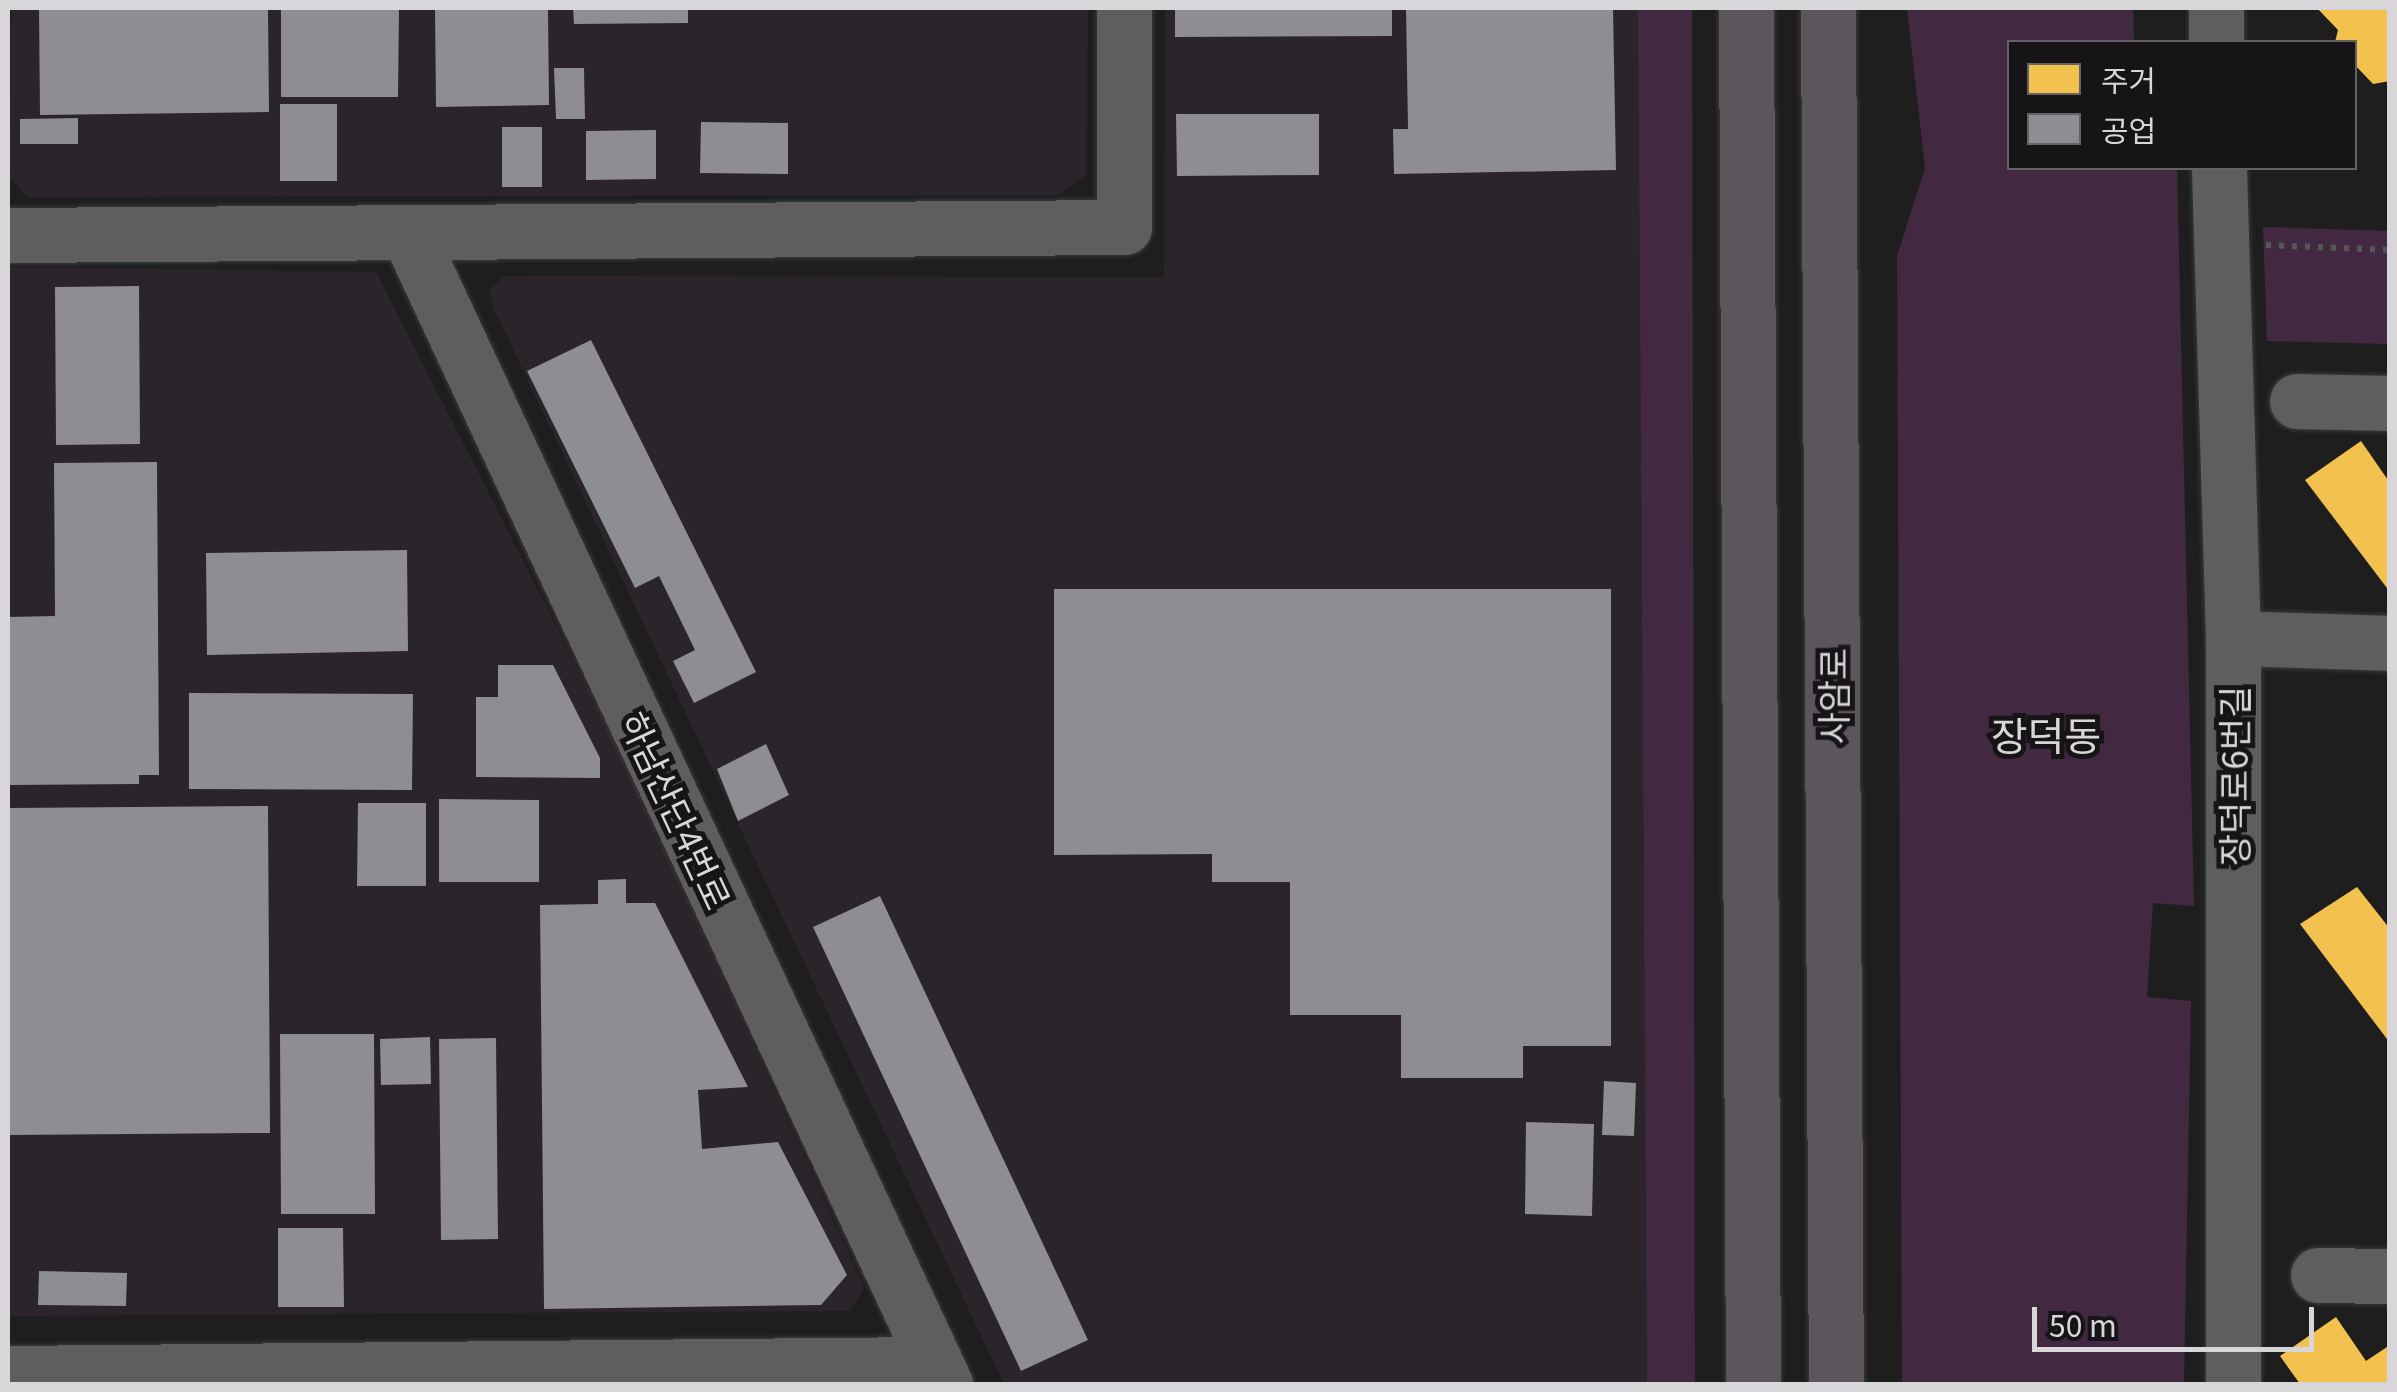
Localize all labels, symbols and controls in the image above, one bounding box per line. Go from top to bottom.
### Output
legend [2007,40,2357,170]
text: 주거 [2101,57,2156,101]
text: 공업 [2101,107,2156,151]
street label: 사암로 [1811,648,1853,744]
street label: 장덕로6번길 [2212,686,2254,866]
street label: 하남산단4번로 [613,705,741,915]
district label: 장덕동 [1991,710,2101,758]
scale bar [2037,1287,2320,1349]
text: 50 m [2049,1302,2117,1346]

